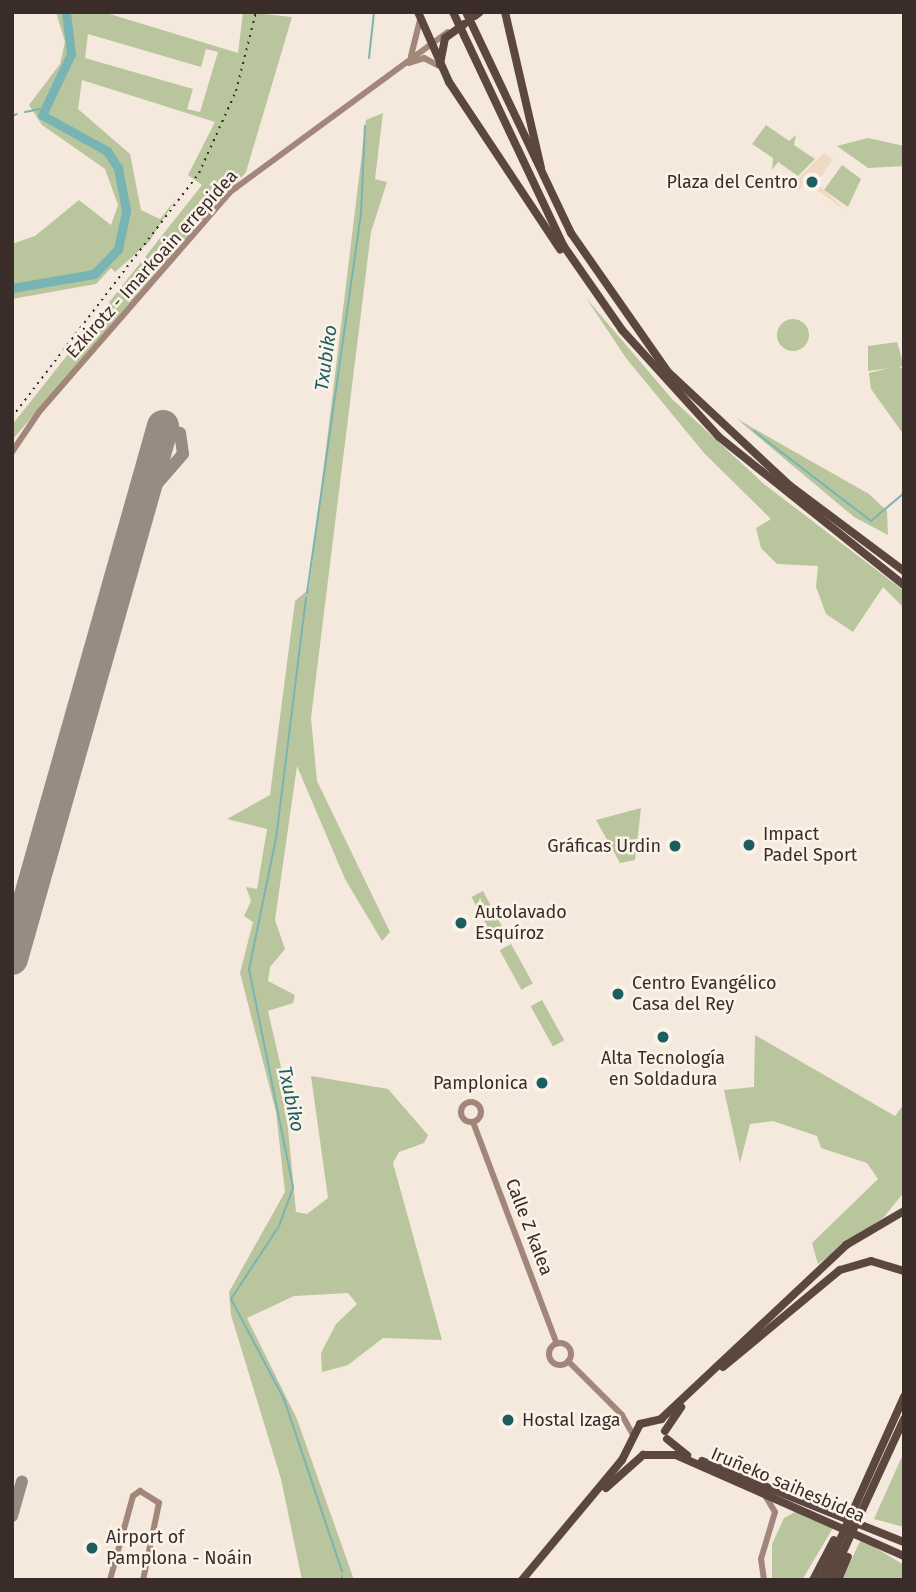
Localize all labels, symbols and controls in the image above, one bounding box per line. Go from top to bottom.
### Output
street label: Ezkirotz - Imarkoain errepidea [62,165,242,363]
place label: Plaza del Centro [666,171,798,193]
marker: Plaza del Centro [804,174,820,190]
water label: Txubiko [310,323,342,393]
place label: Impact Padel Sport [763,824,857,866]
place label: Gráficas Urdin [547,835,661,857]
marker: Impact Padel Sport [741,837,757,853]
marker: Gráficas Urdin [667,838,683,854]
place label: Autolavado Esquíroz [475,902,567,944]
marker: Autolavado Esquíroz [453,915,469,931]
place label: Centro Evangélico Casa del Rey [632,973,776,1016]
marker: Centro Evangélico Casa del Rey [610,986,626,1002]
marker: Alta Tecnología en Soldadura [655,1029,671,1045]
place label: Alta Tecnología en Soldadura [601,1048,725,1090]
water label: Txubiko [273,1064,309,1134]
place label: Pamplonica [433,1072,528,1094]
marker: Pamplonica [534,1075,550,1091]
street label: Calle Z kalea [501,1176,557,1278]
place label: Hostal Izaga [522,1409,621,1431]
marker: Hostal Izaga [500,1412,516,1428]
street label: Iruñeko saihesbidea [708,1443,868,1527]
place label: Airport of Pamplona - Noáin [106,1527,252,1570]
marker: Airport of Pamplona - Noáin [84,1540,100,1556]

